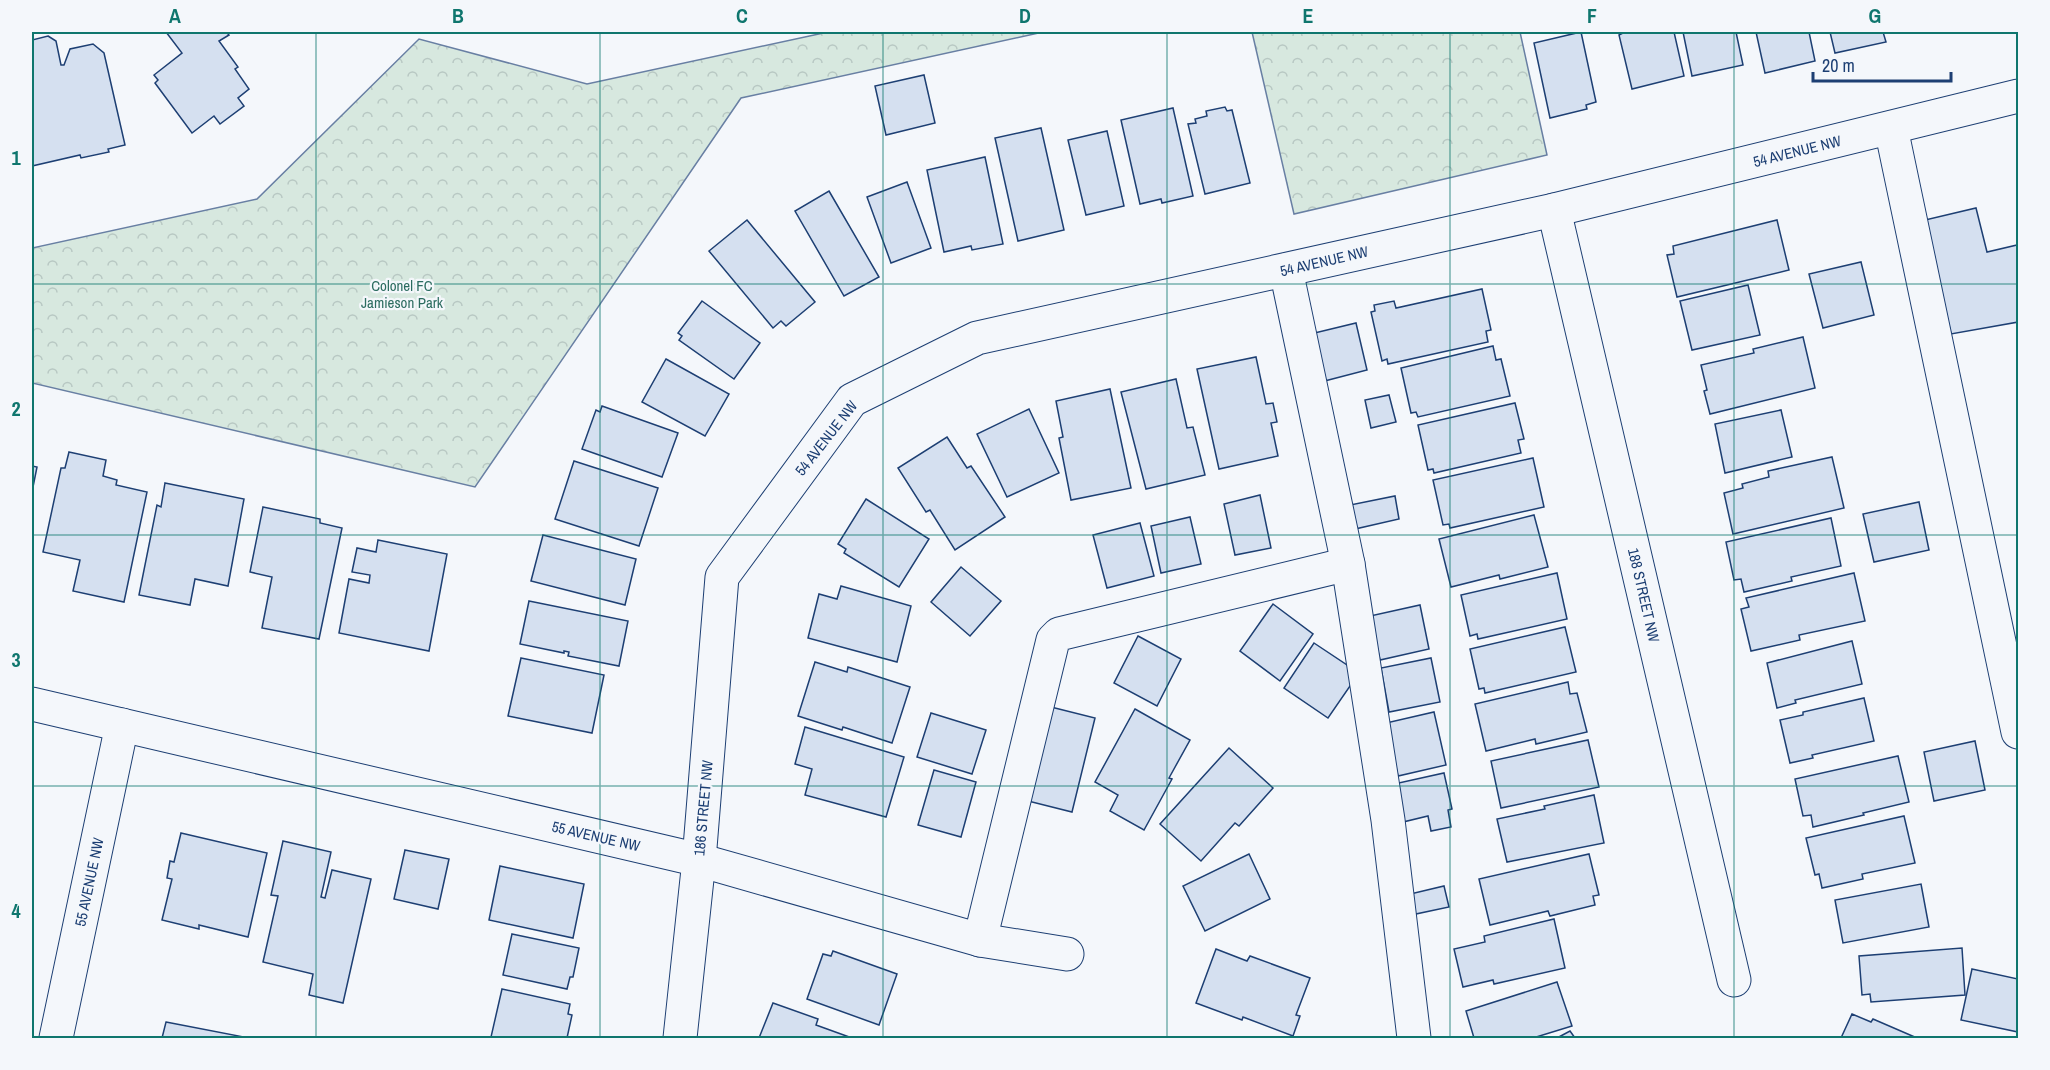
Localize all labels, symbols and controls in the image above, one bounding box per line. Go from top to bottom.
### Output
text: A [169,2,181,29]
text: B [452,2,464,29]
text: C [736,2,748,29]
text: D [1019,2,1031,29]
text: E [1303,2,1314,29]
text: F [1587,2,1597,29]
text: G [1869,2,1881,29]
scale bar [1813,45,1951,83]
text: 20 m [1822,53,1855,78]
street label: 54 AVENUE NW [1751,130,1844,172]
text: 1 [11,144,21,171]
street label: 54 AVENUE NW [1278,241,1371,281]
park label: Colonel FC Jamieson Park [361,275,444,313]
text: 2 [11,395,21,422]
street label: 54 AVENUE NW [790,396,862,480]
street label: 188 STREET NW [1623,546,1665,645]
text: 3 [11,646,21,673]
street label: 186 STREET NW [688,759,718,857]
street label: 55 AVENUE NW [550,816,643,856]
street label: 55 AVENUE NW [69,835,109,928]
text: 4 [11,897,21,924]

